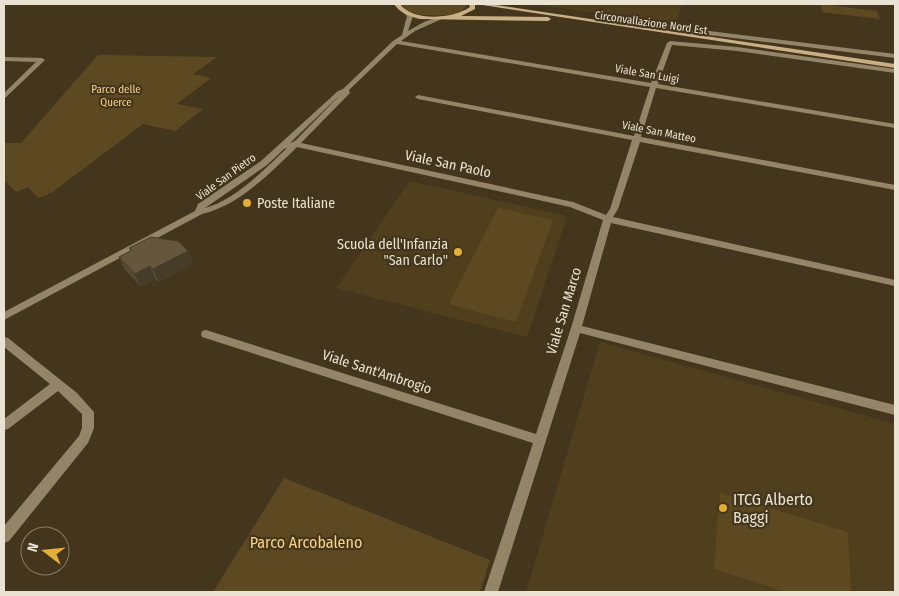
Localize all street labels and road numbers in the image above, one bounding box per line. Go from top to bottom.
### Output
street label: Circonvallazione Nord Est [594,9,709,37]
street label: Viale San Luigi [614,62,680,86]
street label: Viale San Matteo [621,118,697,146]
street label: Viale San Paolo [403,147,493,181]
street label: Viale San Pietro [194,151,259,203]
street label: Viale San Marco [543,265,585,357]
street label: Viale Sant'Ambrogio [320,346,434,398]

